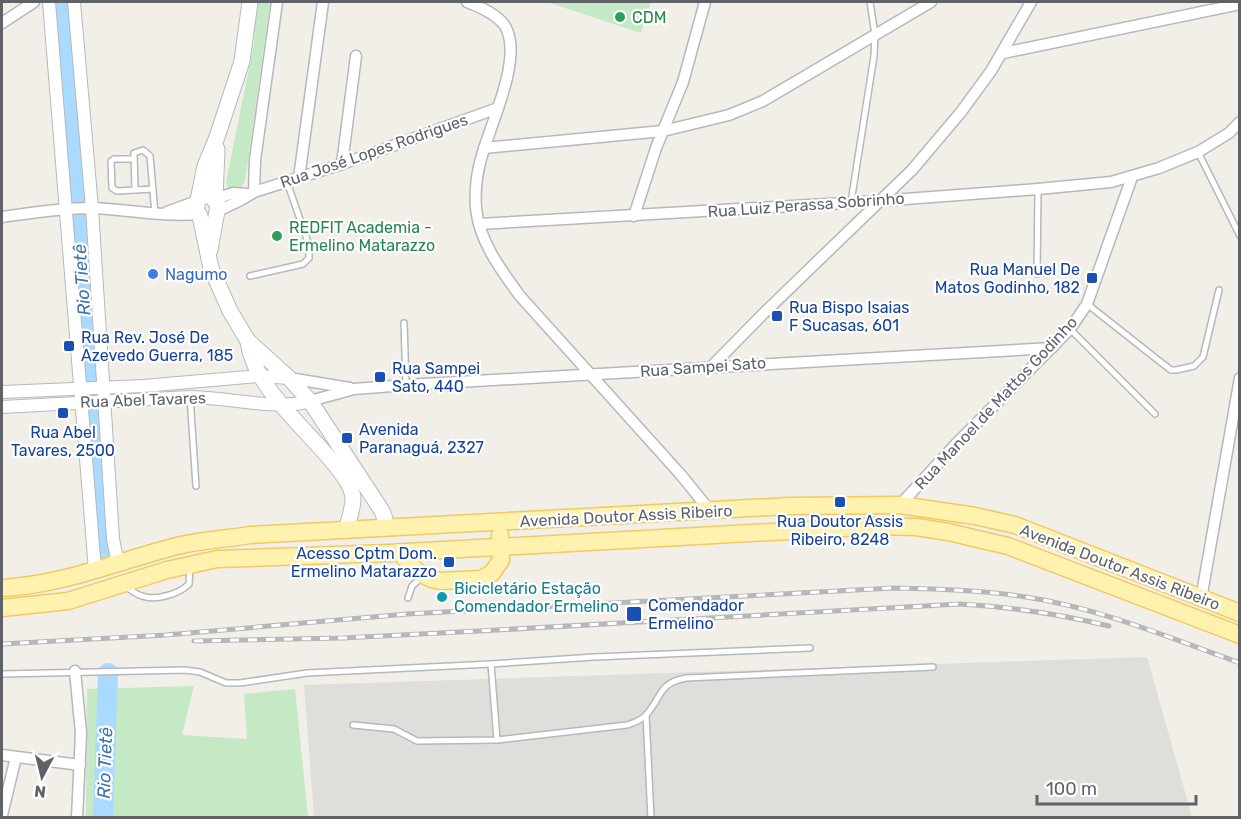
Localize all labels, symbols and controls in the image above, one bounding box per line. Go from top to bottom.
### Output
place label: CDM [632,8,666,27]
marker: CDM [613,10,627,24]
street label: Rua José Lopes Rodrigues [278,110,470,192]
street label: Rua Luiz Perassa Sobrinho [707,189,905,221]
place label: REDFIT Academia - Ermelino Matarazzo [289,218,435,255]
marker: REDFIT Academia - Ermelino Matarazzo [270,229,284,243]
water label: Rio Tietê [69,243,95,317]
place label: Rua Manuel De Matos Godinho, 182 [935,260,1080,297]
place label: Nagumo [165,265,228,284]
marker: Nagumo [146,267,160,281]
marker: Rua Manuel De Matos Godinho, 182 [1085,271,1099,285]
place label: Rua Bispo Isaias F Sucasas, 601 [789,298,909,335]
marker: Rua Bispo Isaias F Sucasas, 601 [770,309,784,323]
street label: Rua Manoel de Mattos Godinho [911,312,1081,494]
place label: Rua Rev. José De Azevedo Guerra, 185 [81,328,233,365]
marker: Rua Rev. José De Azevedo Guerra, 185 [62,339,76,353]
street label: Rua Sampei Sato [639,353,767,381]
place label: Rua Sampei Sato, 440 [392,359,480,396]
marker: Rua Sampei Sato, 440 [373,370,387,384]
street label: Rua Abel Tavares [80,388,206,412]
marker: Rua Abel Tavares, 2500 [56,406,70,420]
place label: Avenida Paranaguá, 2327 [359,420,484,457]
place label: Rua Abel Tavares, 2500 [11,423,115,460]
marker: Avenida Paranaguá, 2327 [340,431,354,445]
marker: Rua Doutor Assis Ribeiro, 8248 [833,495,847,509]
street label: Avenida Doutor Assis Ribeiro [519,501,733,531]
place label: Rua Doutor Assis Ribeiro, 8248 [777,512,903,549]
street label: Avenida Doutor Assis Ribeiro [1017,520,1223,614]
place label: Acesso Cptm Dom. Ermelino Matarazzo [291,544,437,581]
marker: Acesso Cptm Dom. Ermelino Matarazzo [442,555,456,569]
place label: Bicicletário Estação Comendador Ermelino [454,579,619,616]
marker: Bicicletário Estação Comendador Ermelino [435,590,449,604]
place label: Comendador Ermelino [648,596,744,633]
marker: Comendador Ermelino [625,605,643,623]
water label: Rio Tietê [93,727,117,799]
north arrow [12,747,72,807]
scale bar [1037,768,1196,806]
text: 100 m [1046,778,1097,800]
text: N [33,781,47,802]

